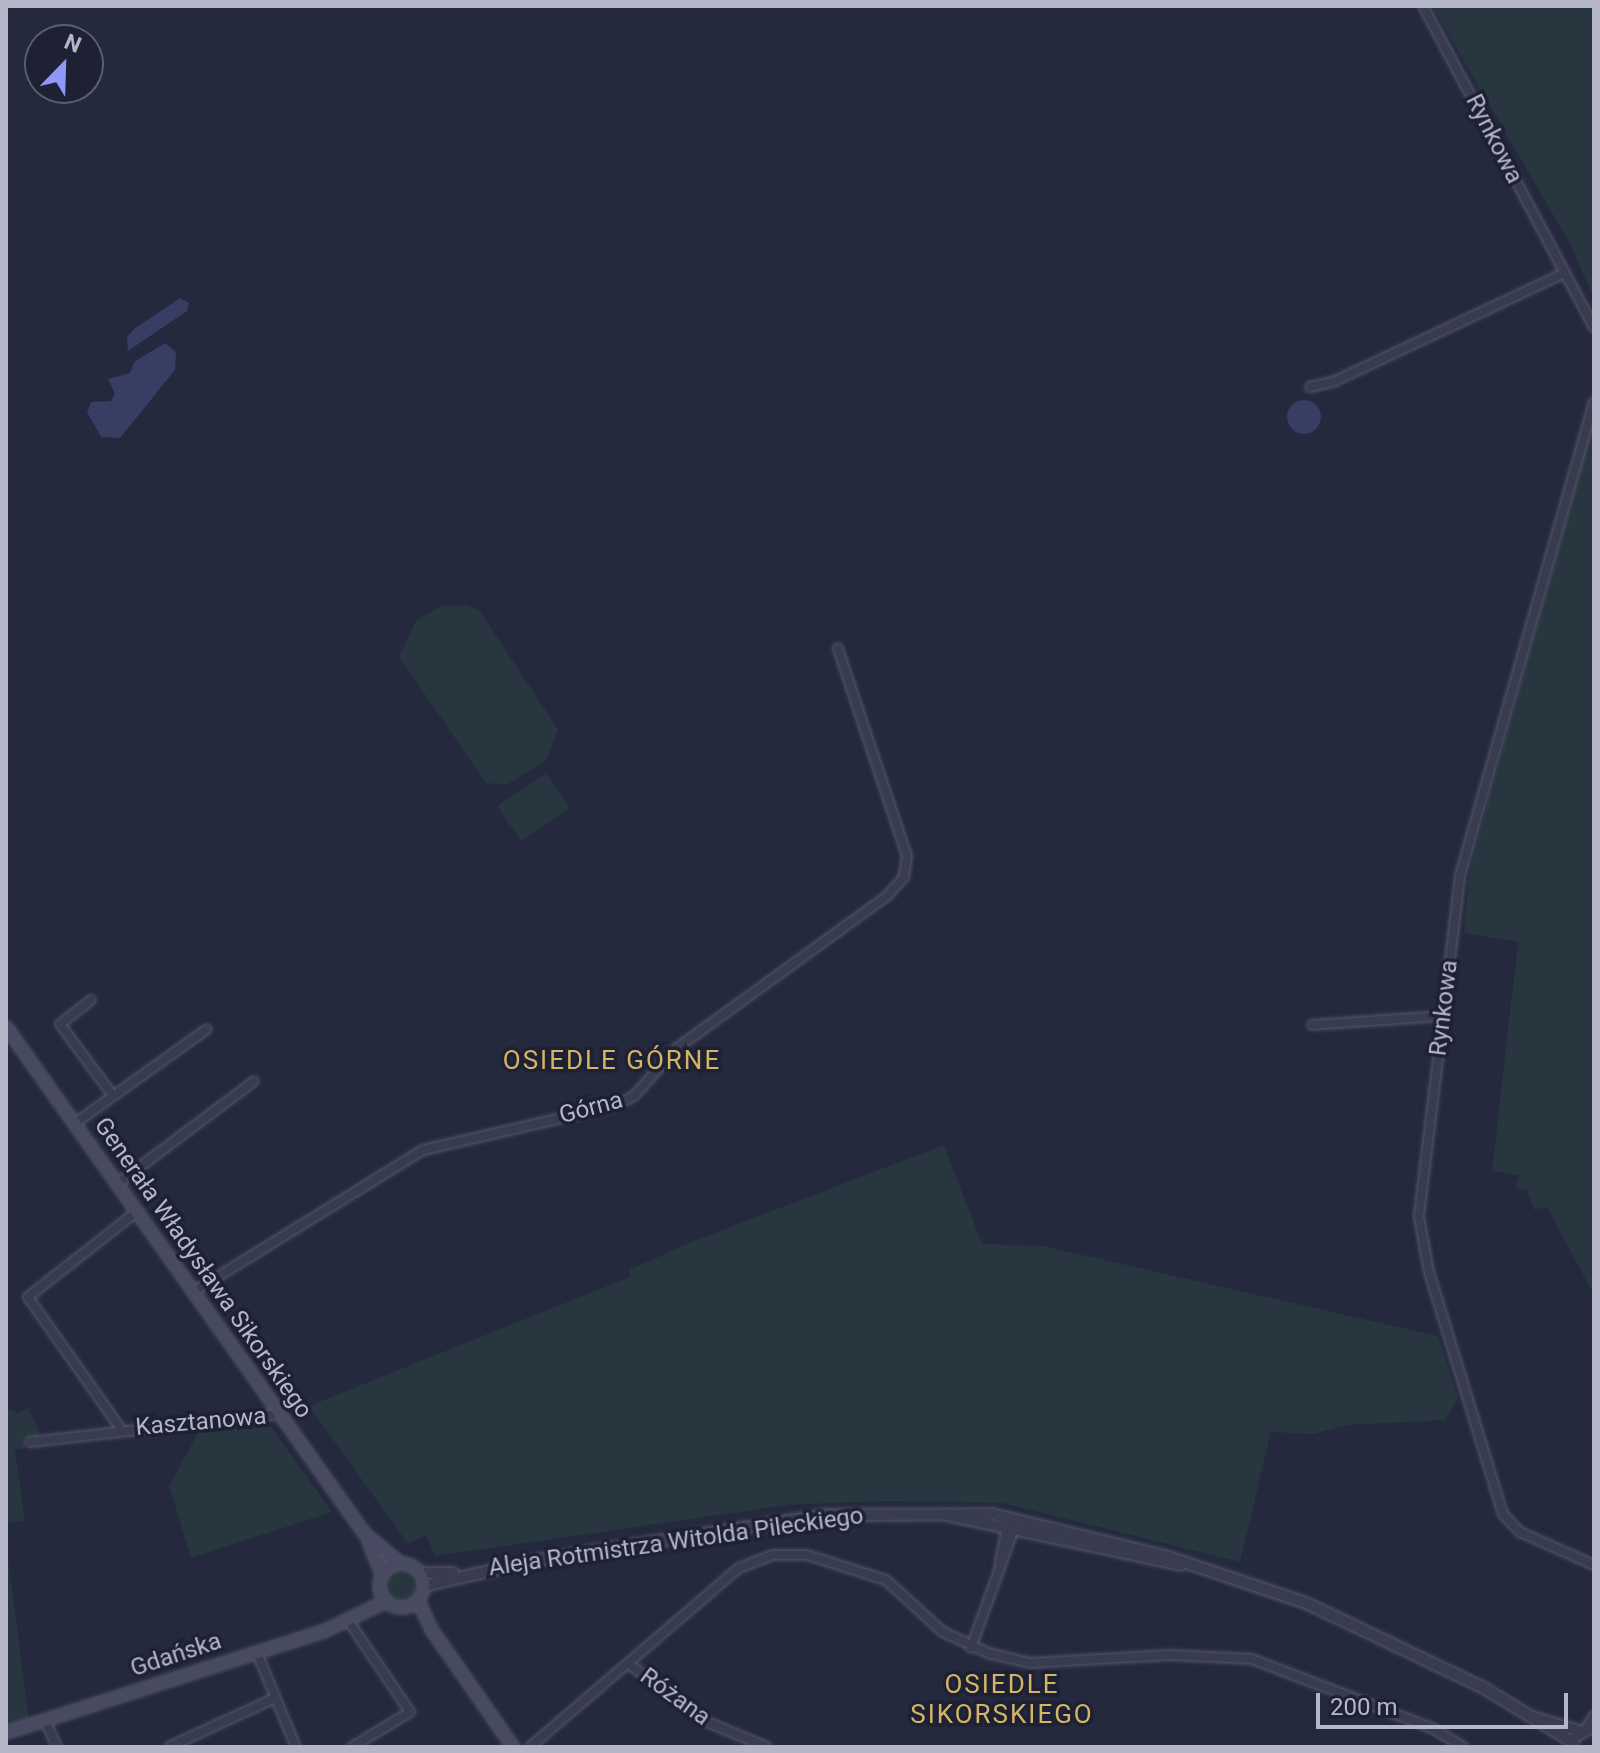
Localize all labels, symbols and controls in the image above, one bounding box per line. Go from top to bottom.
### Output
north arrow [24,24,104,104]
text: N [61,29,85,58]
street label: Rynkowa [1459,90,1529,188]
street label: Rynkowa [1424,958,1464,1058]
district label: OSIEDLE GÓRNE [503,1045,721,1077]
street label: Górna [556,1086,626,1130]
street label: Generała Władysława Sikorskiego [88,1112,318,1424]
street label: Kasztanowa [134,1402,268,1442]
street label: Aleja Rotmistrza Witolda Pileckiego [487,1501,865,1583]
street label: Gdańska [127,1627,225,1683]
street label: Różana [634,1662,716,1732]
district label: OSIEDLE SIKORSKIEGO [910,1669,1094,1730]
scale bar [1320,1677,1572,1727]
text: 200 m [1330,1693,1397,1721]

